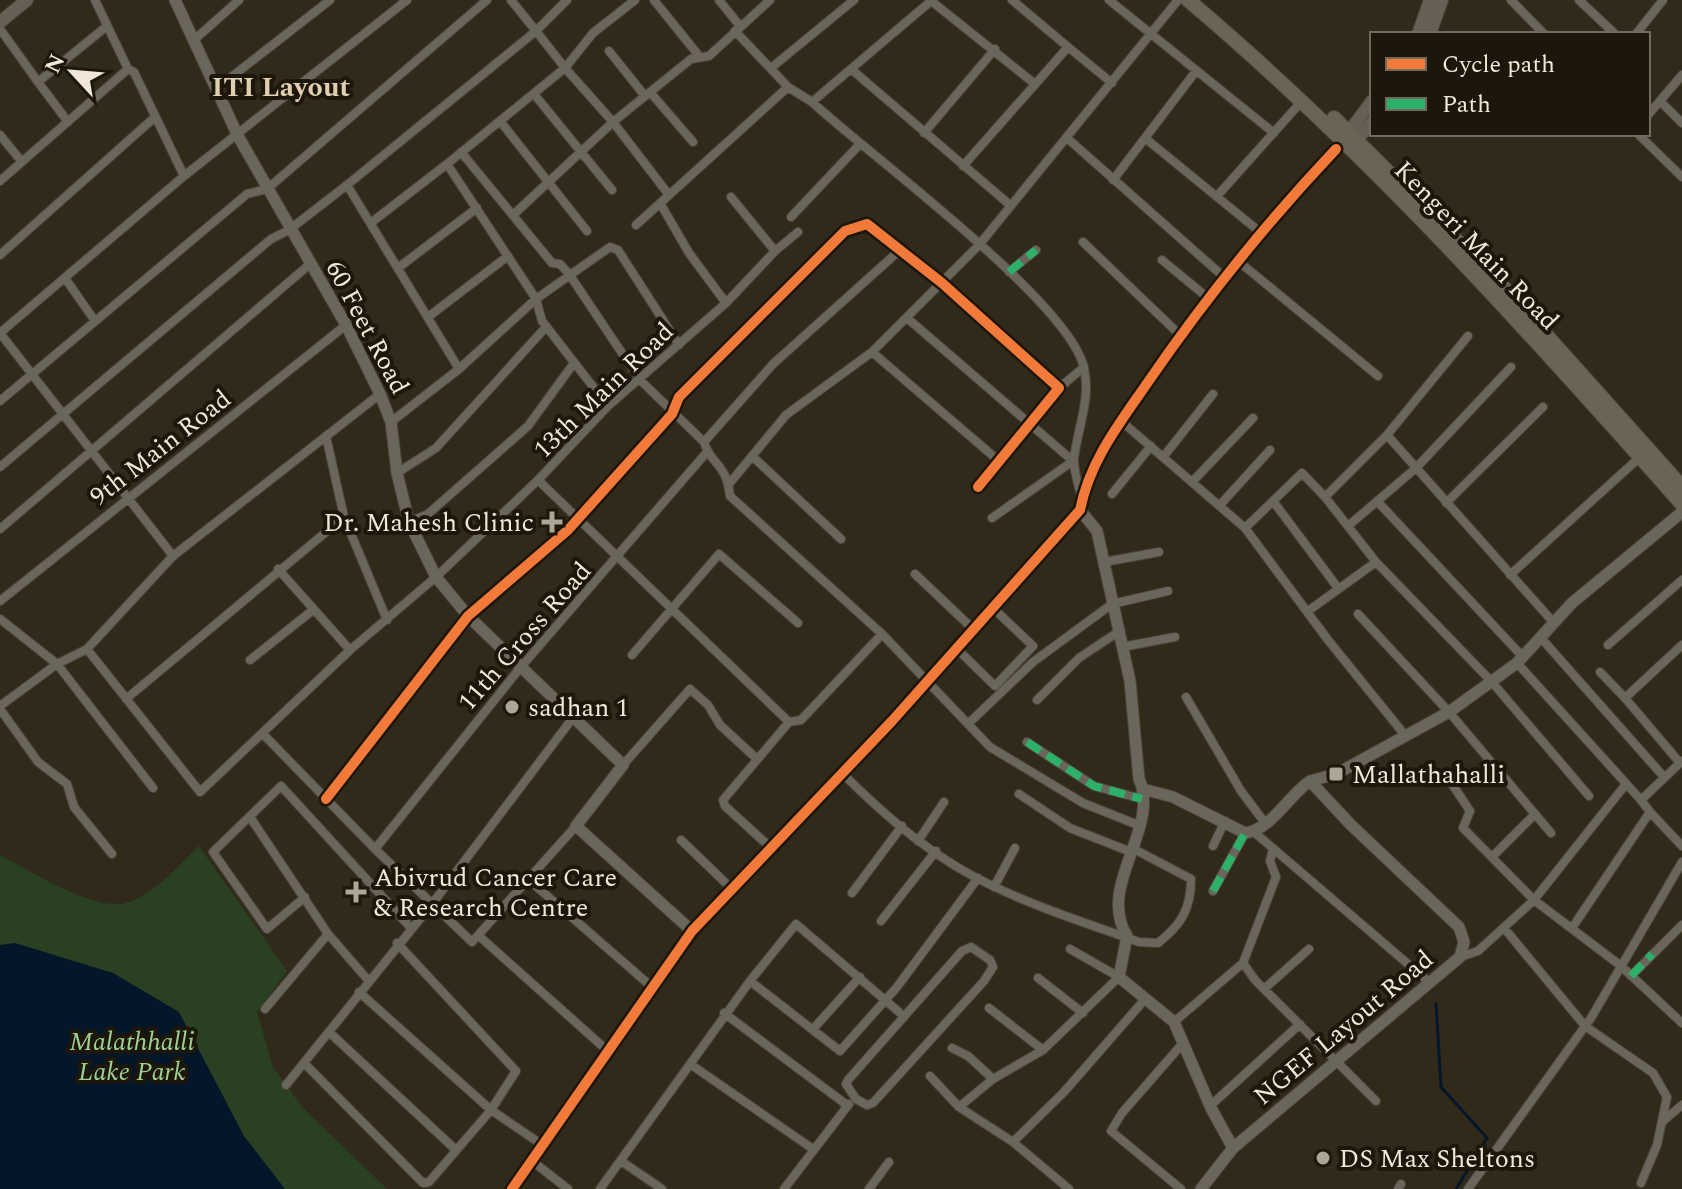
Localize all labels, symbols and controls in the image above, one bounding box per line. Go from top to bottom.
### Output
north arrow [32,32,112,112]
legend [1370,32,1650,136]
text: Cycle path [1442,47,1555,83]
text: N [37,49,74,79]
district label: ITI Layout [212,66,350,109]
text: Path [1442,87,1491,123]
street label: Kengeri Main Road [1384,151,1568,340]
street label: 60 Feet Road [315,253,419,402]
street label: 13th Main Road [524,313,683,469]
street label: 9th Main Road [81,380,240,516]
place label: Dr. Mahesh Clinic [323,503,534,543]
marker: Dr. Mahesh Clinic [541,511,563,533]
street label: 11th Cross Road [448,553,601,720]
place label: sadhan 1 [528,688,629,728]
marker: sadhan 1 [503,698,521,716]
place label: Mallathahalli [1352,755,1505,795]
marker: Mallathahalli [1327,765,1345,783]
place label: Abivrud Cancer Care & Research Centre [374,858,617,928]
marker: Abivrud Cancer Care & Research Centre [345,881,367,903]
street label: NGEF Layout Road [1245,940,1443,1115]
park label: Malathhalli Lake Park [69,1022,195,1092]
place label: DS Max Sheltons [1339,1139,1535,1179]
marker: DS Max Sheltons [1314,1149,1332,1167]

